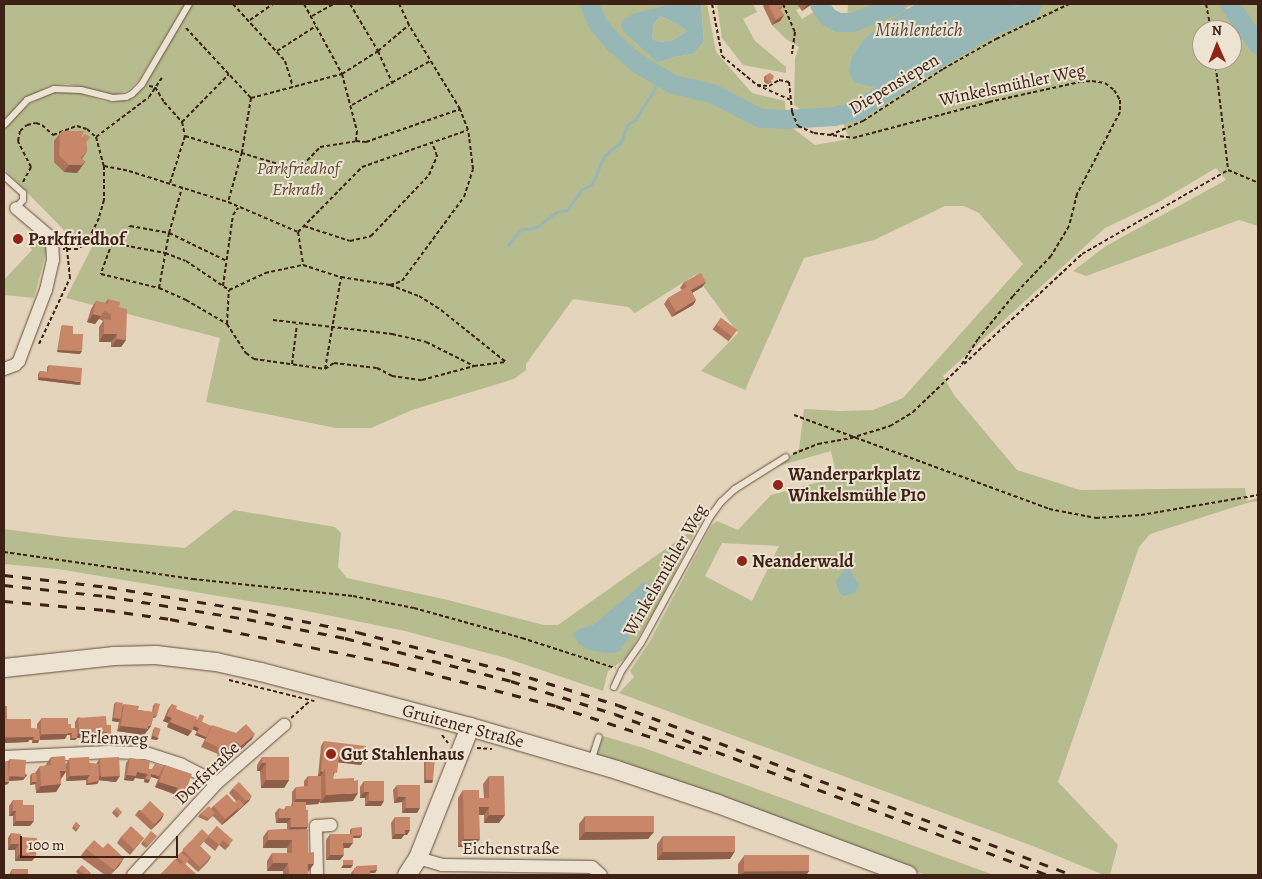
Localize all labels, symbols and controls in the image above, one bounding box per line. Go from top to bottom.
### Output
water label: Mühlenteich [875,20,963,42]
north arrow [1192,20,1242,70]
text: N [1211,21,1222,40]
street label: Diepensiepen [845,49,943,119]
street label: Winkelsmühler Weg [937,59,1087,111]
park label: Parkfriedhof Erkrath [257,158,339,200]
place label: Parkfriedhof [28,228,125,250]
marker: Parkfriedhof [12,233,24,245]
place label: Wanderparkplatz Winkelsmühle P10 [788,464,926,506]
marker: Wanderparkplatz Winkelsmühle P10 [772,479,784,491]
street label: Winkelsmühler Weg [618,500,712,640]
place label: Neanderwald [752,550,854,572]
marker: Neanderwald [736,555,748,567]
street label: Gruitener Straße [400,699,526,753]
street label: Erlenweg [80,726,148,750]
street label: Dorfstraße [170,737,244,809]
place label: Gut Stahlenhaus [341,743,464,765]
marker: Gut Stahlenhaus [325,748,337,760]
scale bar [22,826,180,858]
text: 100 m [28,835,65,855]
street label: Eichenstraße [462,837,560,859]

